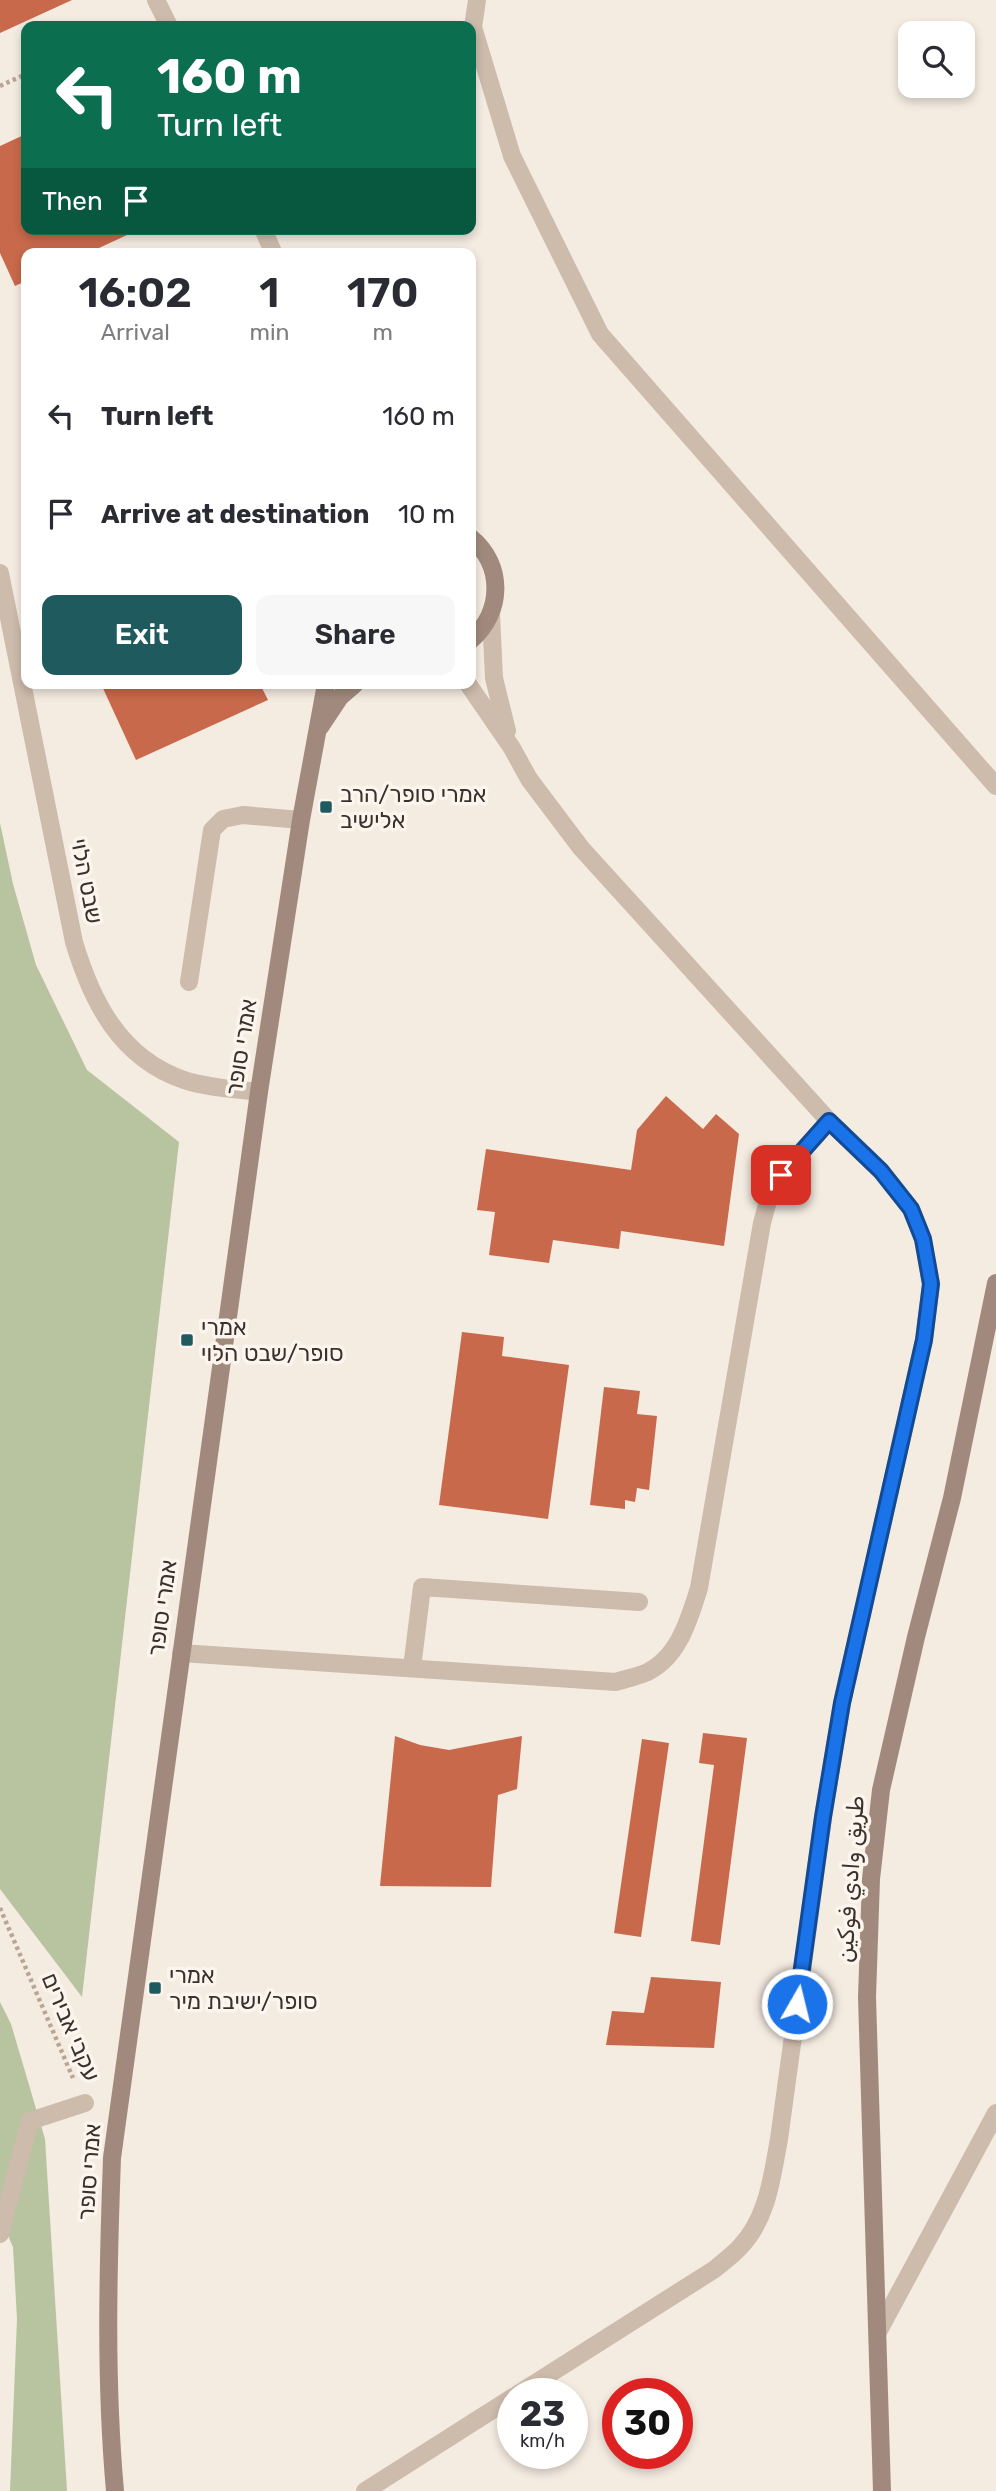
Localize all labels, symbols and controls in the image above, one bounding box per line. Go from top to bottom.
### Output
map controls [898,21,975,98]
button: search [898,21,975,98]
text: 160 m [157,47,302,105]
icon: left [42,49,133,140]
text: Turn left [157,106,282,144]
icon: arrive [117,182,155,220]
text: Then [42,186,103,217]
text: 16:02 [78,268,192,318]
text: 1 [259,268,279,318]
text: 170 [347,268,419,318]
text: Arrival [101,318,170,346]
text: min [249,318,289,346]
text: m [372,318,393,346]
icon: left [42,397,80,435]
text: Turn left [101,401,213,432]
text: 160 m [382,401,455,432]
icon: arrive [42,495,80,533]
text: Arrive at destination [101,499,369,530]
text: 10 m [398,499,455,530]
button: Exit [42,595,242,675]
button: Share [256,595,455,675]
place label: אמרי סופר/הרב אלישיב [340,780,486,834]
marker: אמרי סופר/הרב אלישיב [318,799,334,815]
street label: שבט הלוי [65,836,109,926]
street label: אמרי סופר [220,997,262,1097]
pin [751,1145,811,1205]
icon: arrive [762,1156,800,1194]
place label: אמרי סופר/שבט הלוי [201,1313,344,1367]
marker: אמרי סופר/שבט הלוי [179,1332,195,1348]
street label: אמרי סופר [141,1558,183,1658]
street label: طريق وادي فوکين [830,1795,873,1964]
place label: אמרי סופר/ישיבת מיר [169,1961,318,2015]
position arrow [760,1967,834,2041]
street label: עקבי אבירים [36,1969,106,2085]
marker: אמרי סופר/ישיבת מיר [147,1980,163,1996]
street label: אמרי סופר [72,2123,106,2221]
speed limit sign: 30 [602,2378,693,2469]
text: 23 [520,2393,565,2435]
text: km/h [520,2430,565,2452]

